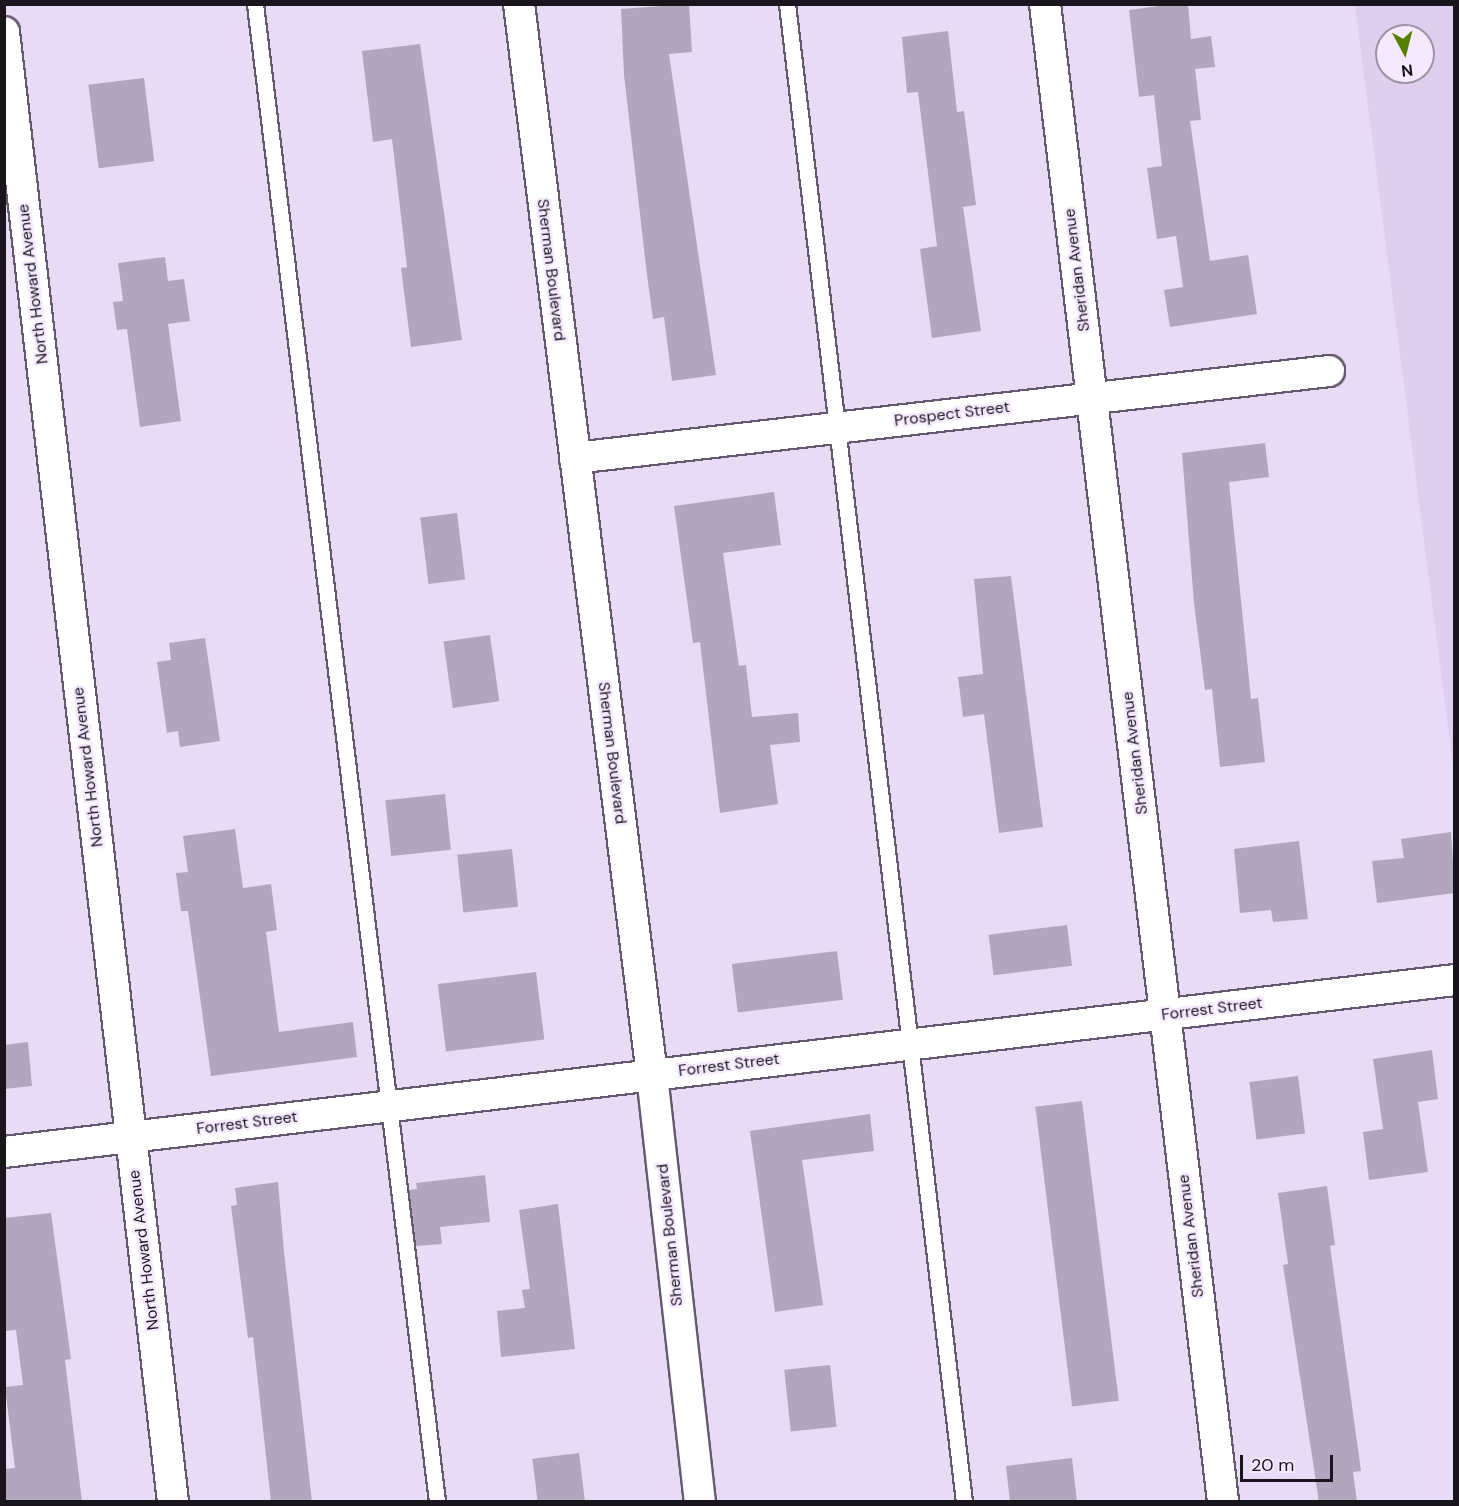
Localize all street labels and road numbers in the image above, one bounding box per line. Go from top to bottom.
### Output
street label: Sherman Boulevard [533,198,569,342]
street label: North Howard Avenue [14,203,52,365]
street label: Sheridan Avenue [1060,207,1094,333]
street label: Prospect Street [893,397,1011,431]
street label: Sherman Boulevard [594,681,630,825]
street label: North Howard Avenue [69,686,107,848]
street label: Sheridan Avenue [1118,690,1152,816]
street label: Forrest Street [1160,993,1264,1025]
street label: Forrest Street [677,1049,781,1081]
street label: Forrest Street [195,1107,299,1139]
street label: Sherman Boulevard [653,1163,687,1307]
street label: North Howard Avenue [125,1169,163,1331]
street label: Sheridan Avenue [1174,1173,1208,1299]

